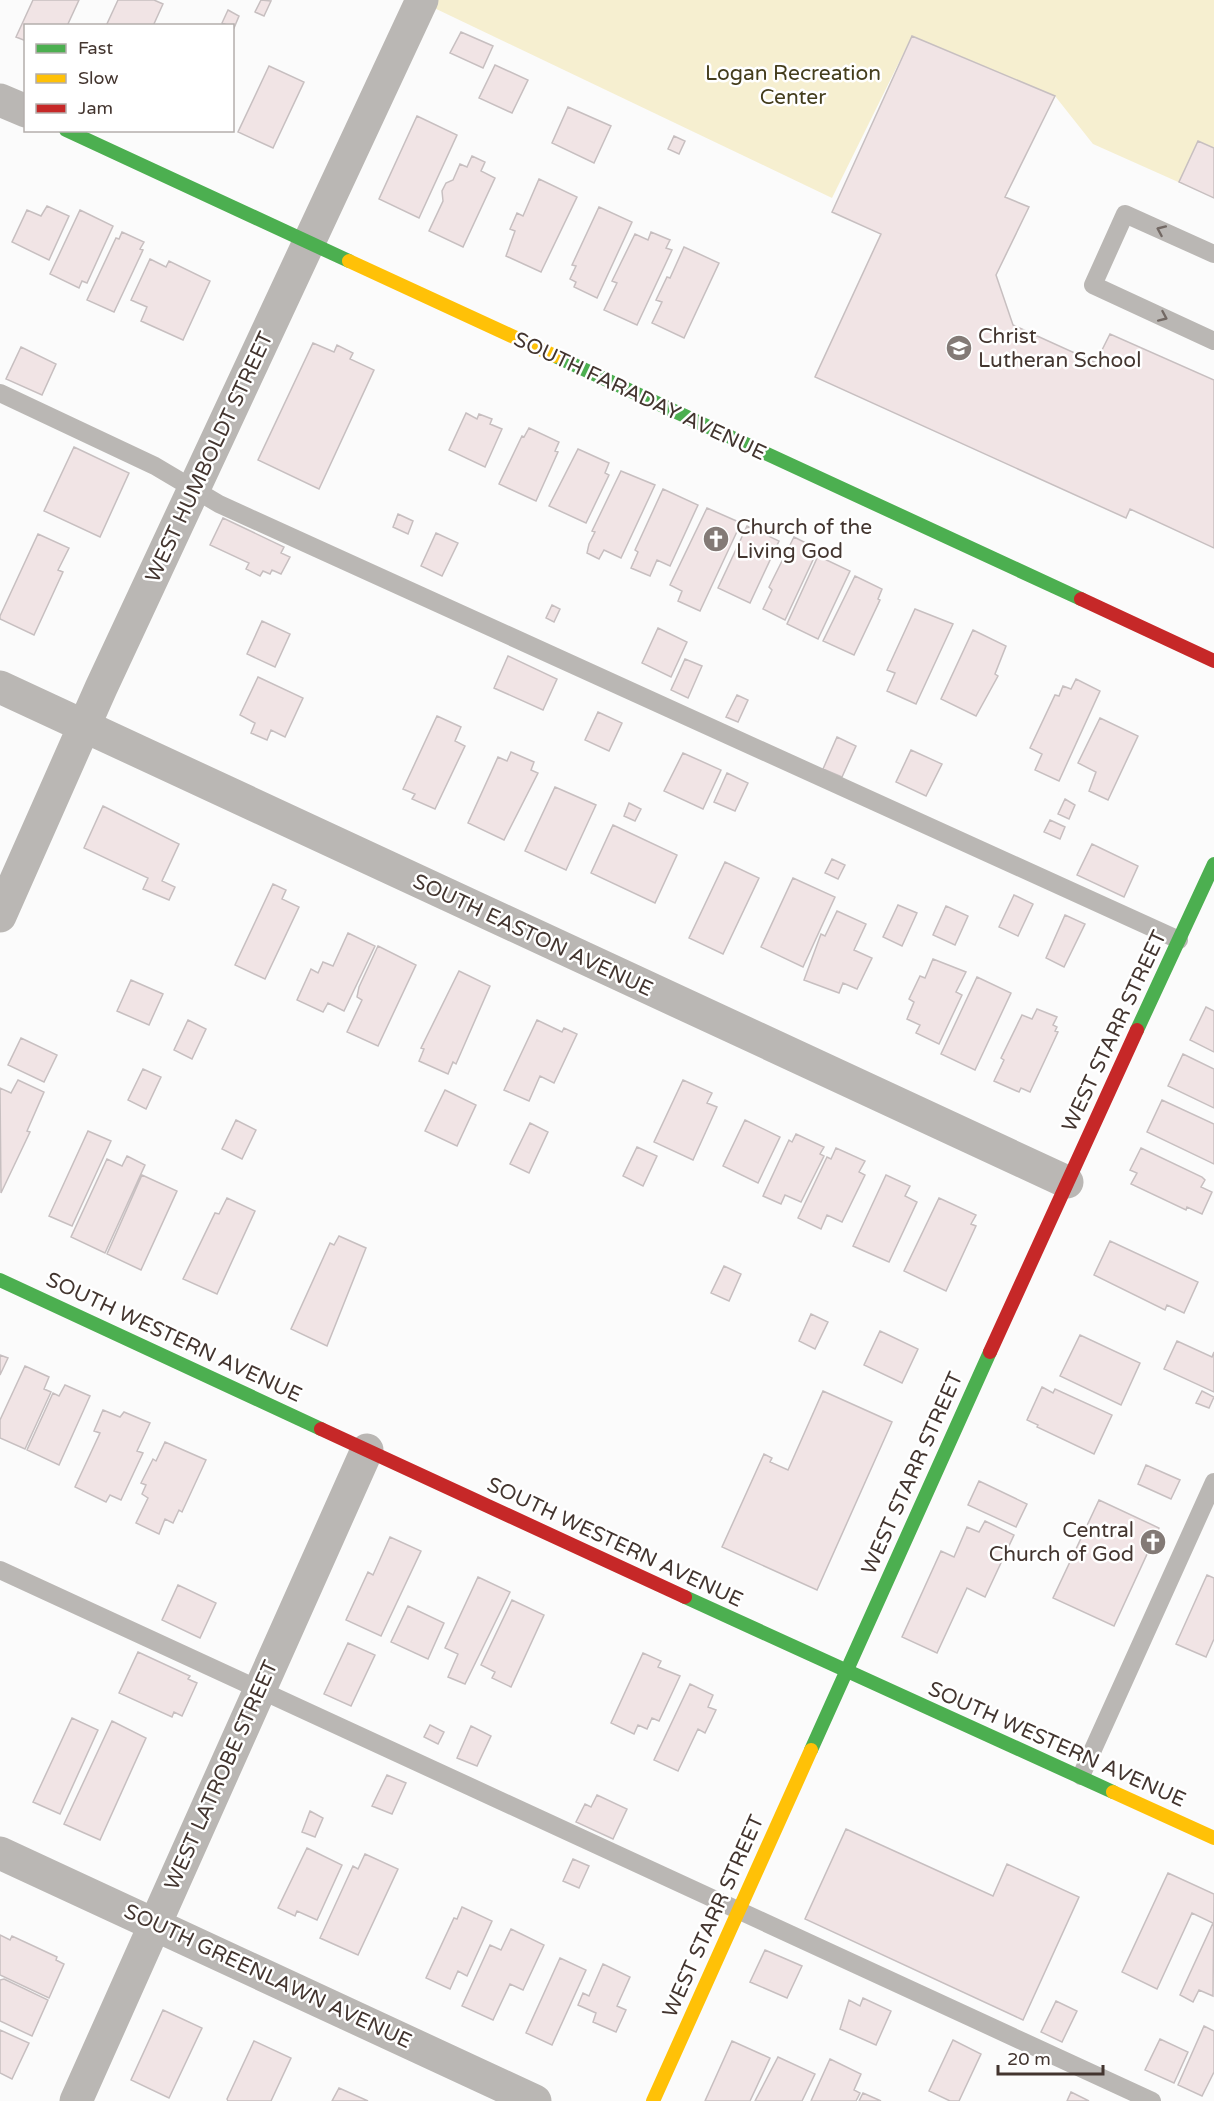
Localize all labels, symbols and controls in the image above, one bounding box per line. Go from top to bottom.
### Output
legend [24,24,234,132]
text: Fast [78,37,113,59]
park label: Logan Recreation Center [705,61,881,110]
text: Slow [78,67,119,89]
text: Jam [78,97,113,119]
one-way arrow [1156,226,1167,238]
one-way arrow [1156,310,1167,322]
place label: Christ Lutheran School [978,324,1141,373]
street label: SOUTH FARADAY AVENUE [510,327,770,466]
street label: WEST HUMBOLDT STREET [140,328,279,587]
school or university icon: Christ Lutheran School [944,333,974,363]
place label: Church of the Living God [736,515,872,564]
church icon: Church of the Living God [701,524,731,554]
street label: SOUTH EASTON AVENUE [409,869,657,1002]
street label: WEST STARR STREET [1057,926,1172,1136]
street label: SOUTH WESTERN AVENUE [42,1267,306,1408]
street label: WEST STARR STREET [856,1368,969,1578]
street label: SOUTH WESTERN AVENUE [483,1472,747,1613]
place label: Central Church of God [989,1518,1134,1567]
church icon: Central Church of God [1138,1527,1168,1557]
street label: WEST LATROBE STREET [159,1656,284,1894]
street label: SOUTH WESTERN AVENUE [924,1676,1189,1813]
street label: WEST STARR STREET [657,1811,770,2021]
street label: SOUTH GREENLAWN AVENUE [120,1899,416,2054]
scale bar [998,2038,1103,2076]
text: 20 m [1007,2048,1051,2070]

